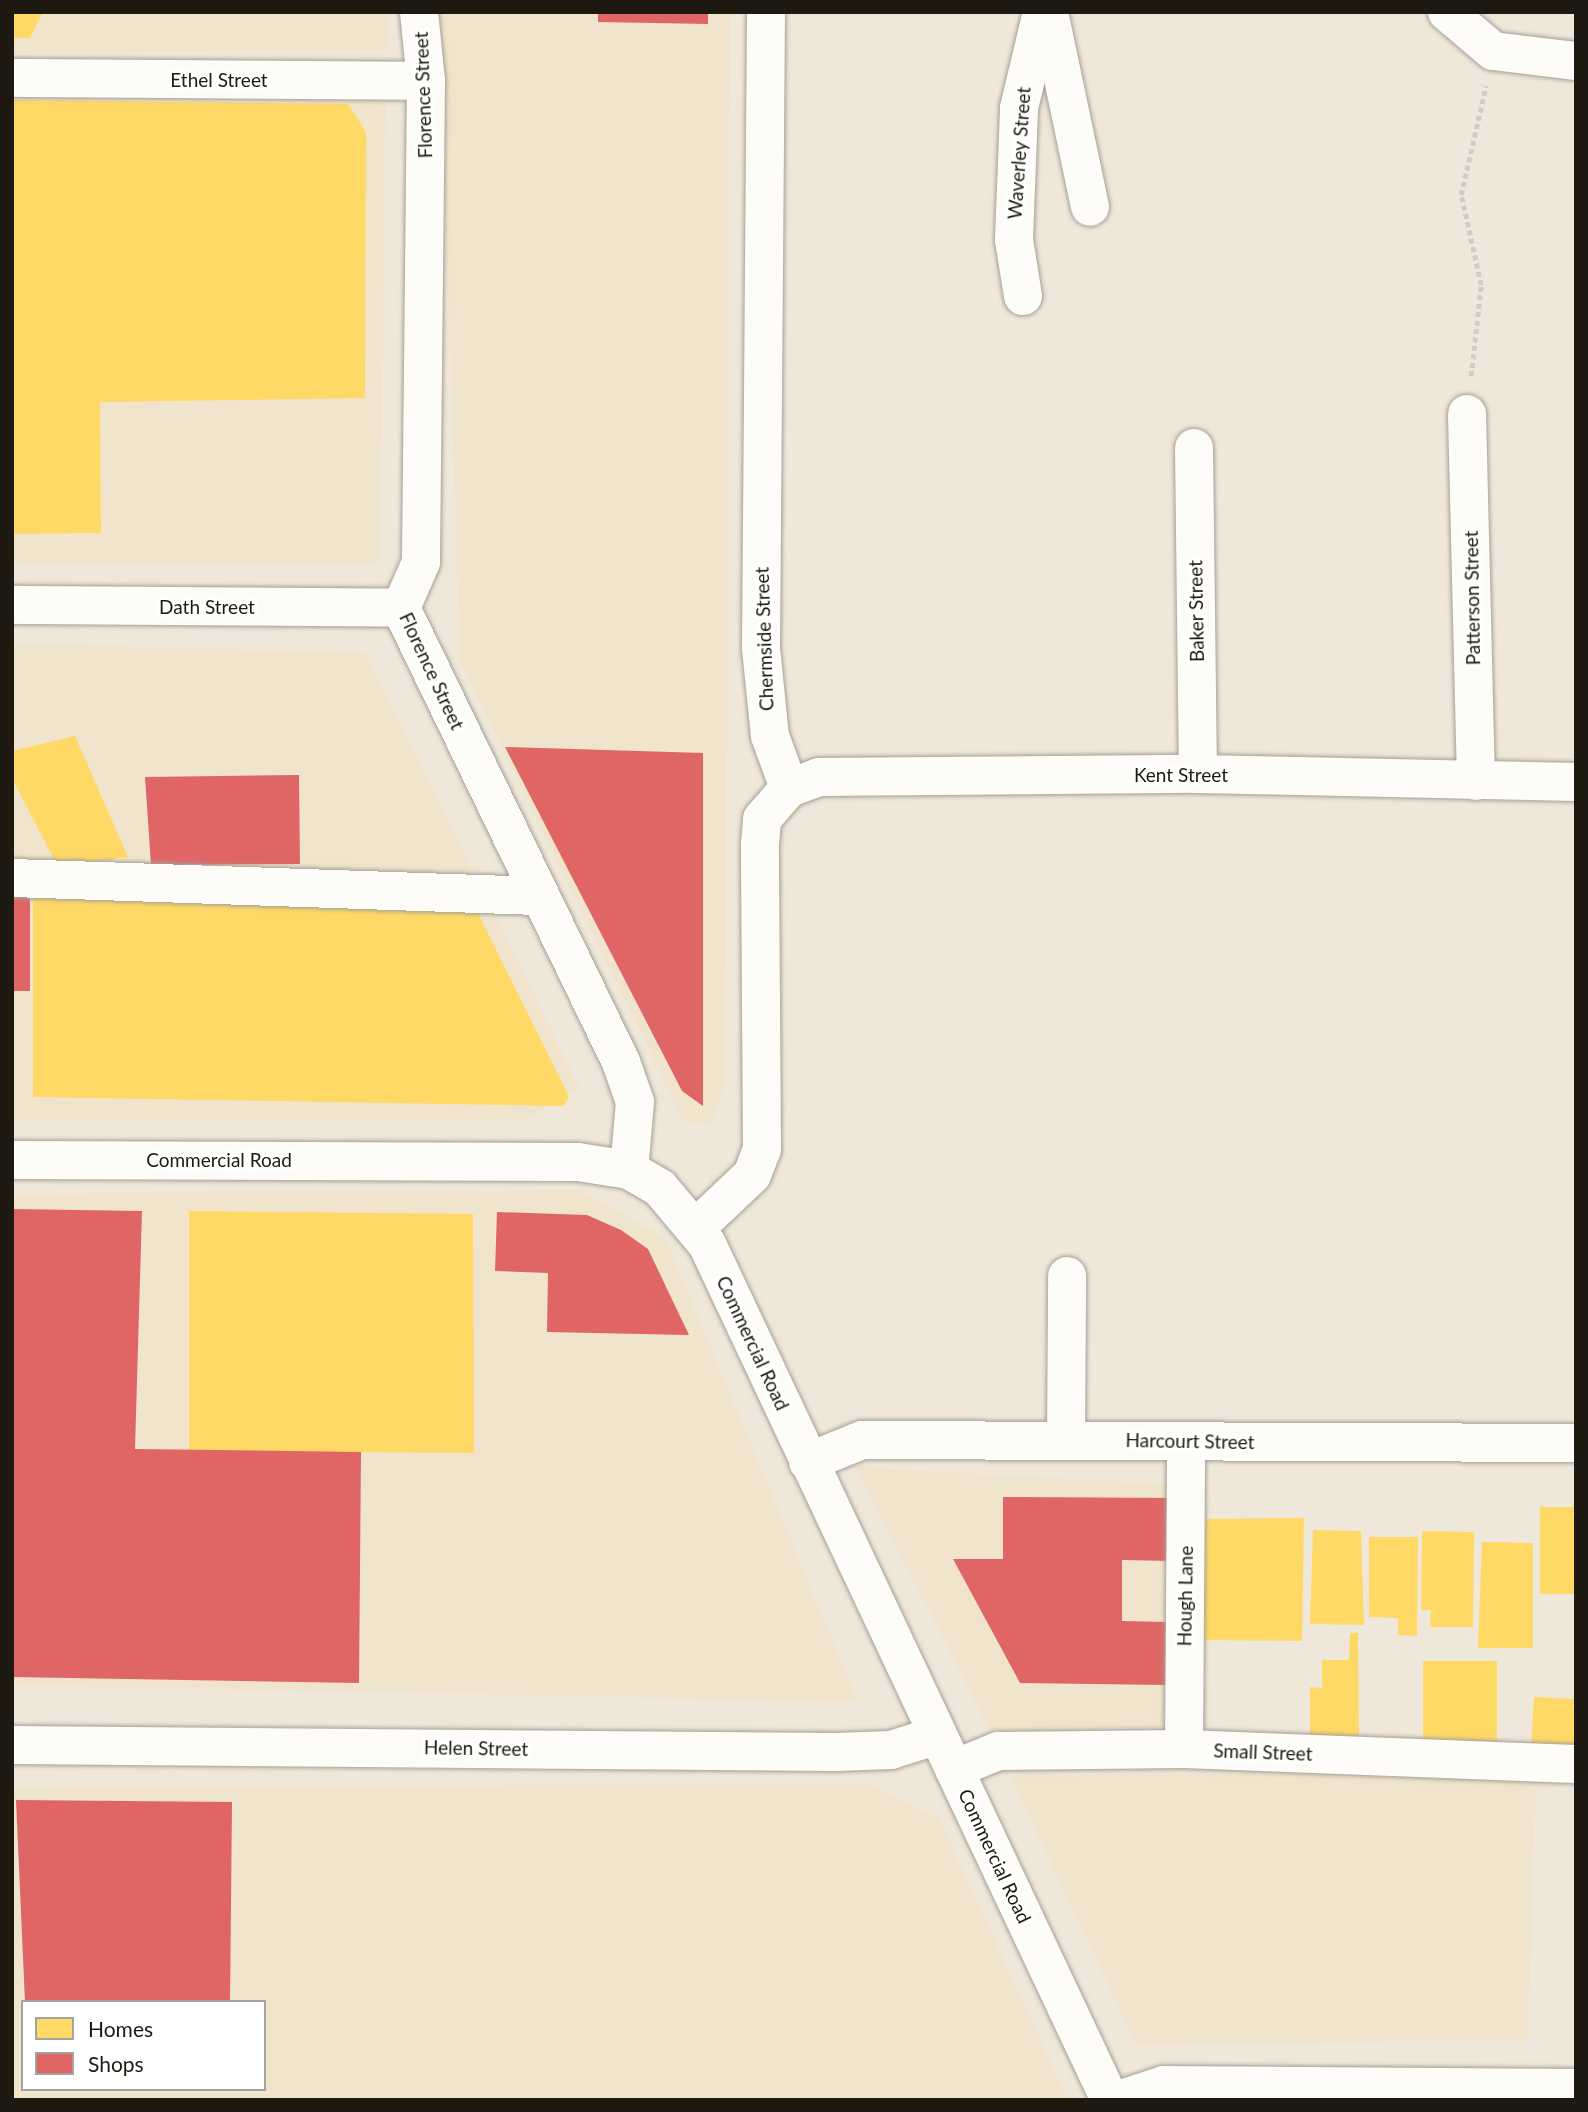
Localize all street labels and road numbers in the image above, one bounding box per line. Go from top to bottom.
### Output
street label: Florence Street [409,31,437,159]
street label: Ethel Street [170,69,268,91]
street label: Waverley Street [1003,86,1035,220]
street label: Patterson Street [1459,530,1485,666]
street label: Baker Street [1184,560,1208,662]
street label: Chermside Street [750,567,778,711]
street label: Dath Street [159,596,255,618]
street label: Florence Street [395,609,469,733]
street label: Kent Street [1134,764,1228,786]
street label: Commercial Road [146,1149,292,1171]
street label: Commercial Road [712,1272,794,1414]
street label: Harcourt Street [1125,1428,1255,1454]
street label: Hough Lane [1173,1545,1197,1647]
street label: Helen Street [424,1736,528,1760]
street label: Small Street [1213,1739,1313,1765]
street label: Commercial Road [954,1785,1036,1927]

